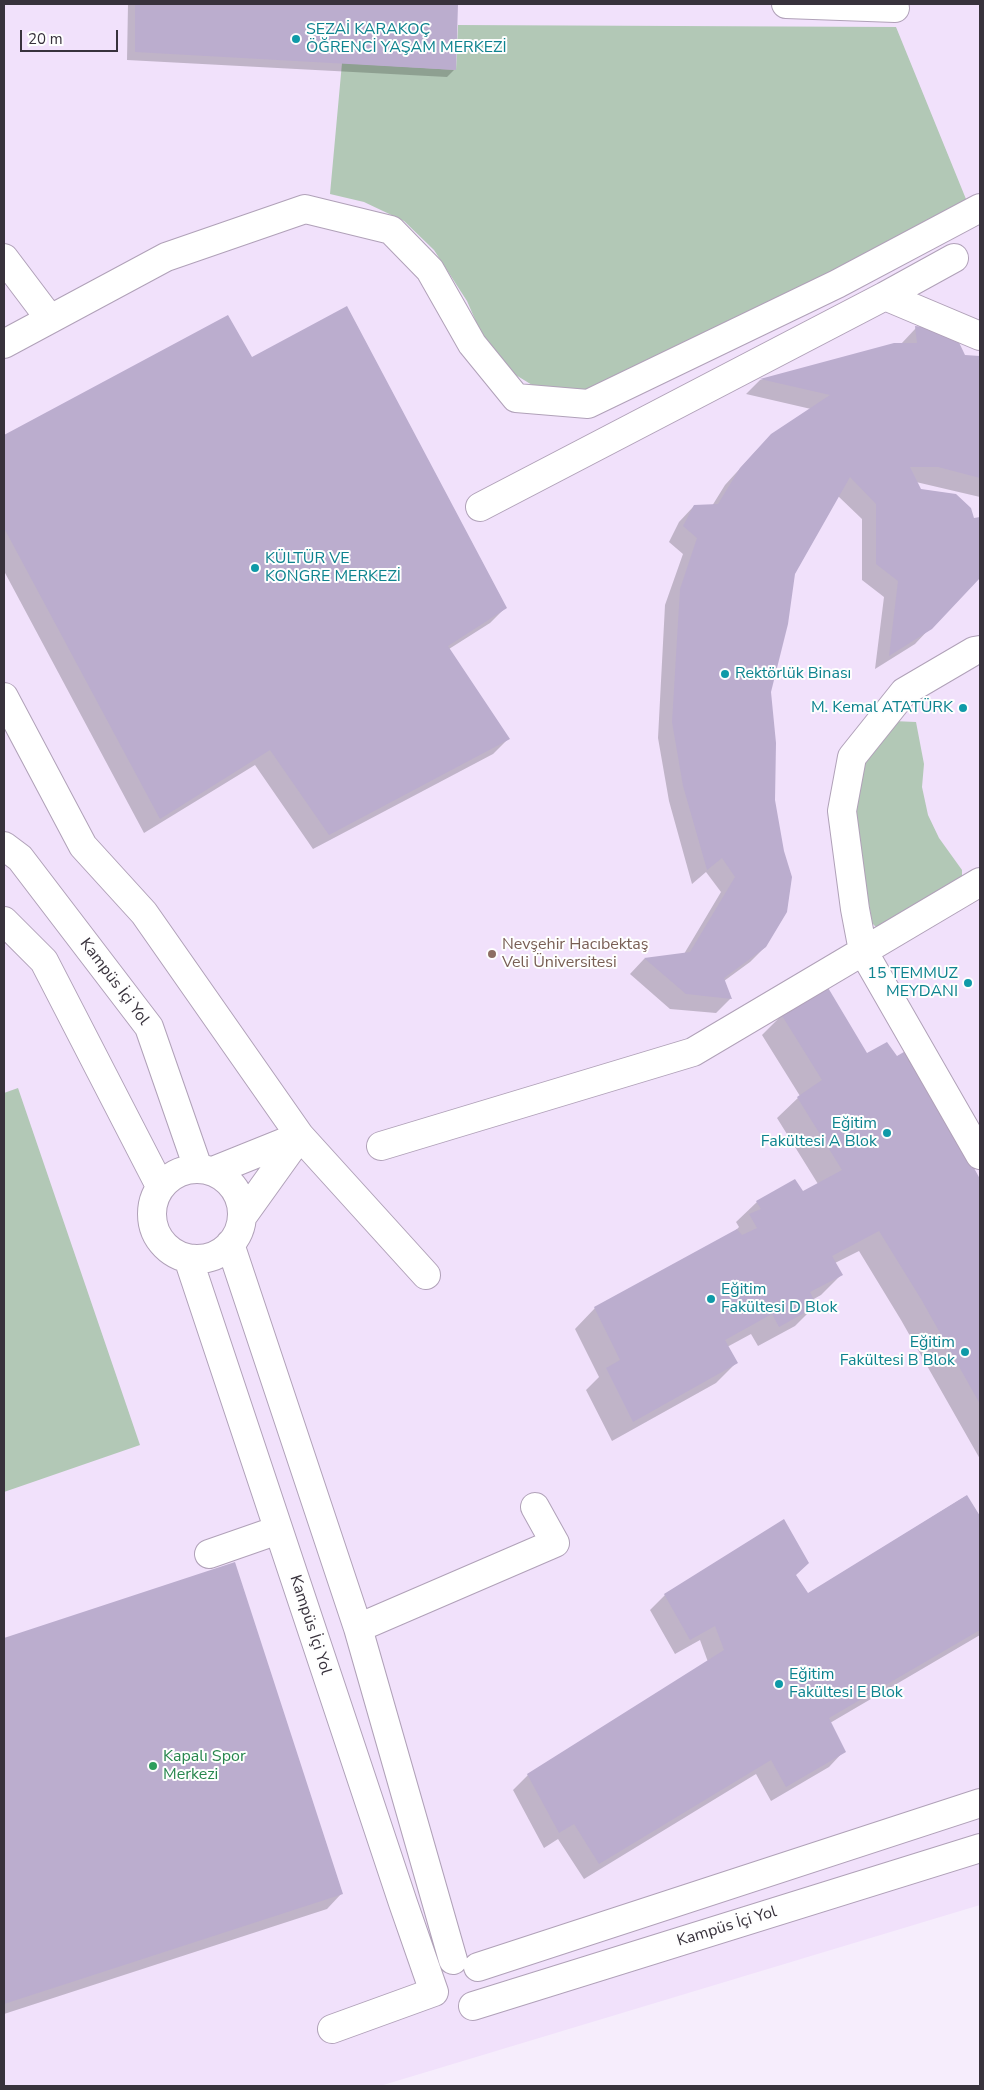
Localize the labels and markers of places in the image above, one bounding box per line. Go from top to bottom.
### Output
place label: SEZAİ KARAKOÇ ÖĞRENCİ YAŞAM MERKEZİ [306,20,507,58]
marker: SEZAİ KARAKOÇ ÖĞRENCİ YAŞAM MERKEZİ [290,33,302,45]
place label: KÜLTÜR VE KONGRE MERKEZİ [265,549,401,587]
marker: KÜLTÜR VE KONGRE MERKEZİ [249,562,261,574]
place label: Rektörlük Binası [735,664,851,684]
marker: Rektörlük Binası [719,668,731,680]
place label: M. Kemal ATATÜRK [811,698,953,718]
marker: M. Kemal ATATÜRK [957,702,969,714]
place label: Nevşehir Hacıbektaş Veli Üniversitesi [502,935,648,973]
marker: Nevşehir Hacıbektaş Veli Üniversitesi [486,948,498,960]
place label: 15 TEMMUZ MEYDANI [867,964,958,1002]
marker: 15 TEMMUZ MEYDANI [962,977,974,989]
place label: Eğitim Fakültesi A Blok [761,1114,877,1152]
marker: Eğitim Fakültesi A Blok [881,1127,893,1139]
place label: Eğitim Fakültesi D Blok [721,1280,837,1318]
marker: Eğitim Fakültesi D Blok [705,1293,717,1305]
place label: Eğitim Fakültesi B Blok [840,1333,955,1371]
marker: Eğitim Fakültesi B Blok [959,1346,971,1358]
place label: Eğitim Fakültesi E Blok [789,1665,903,1703]
marker: Eğitim Fakültesi E Blok [773,1678,785,1690]
place label: Kapalı Spor Merkezi [163,1747,246,1785]
marker: Kapalı Spor Merkezi [147,1760,159,1772]

